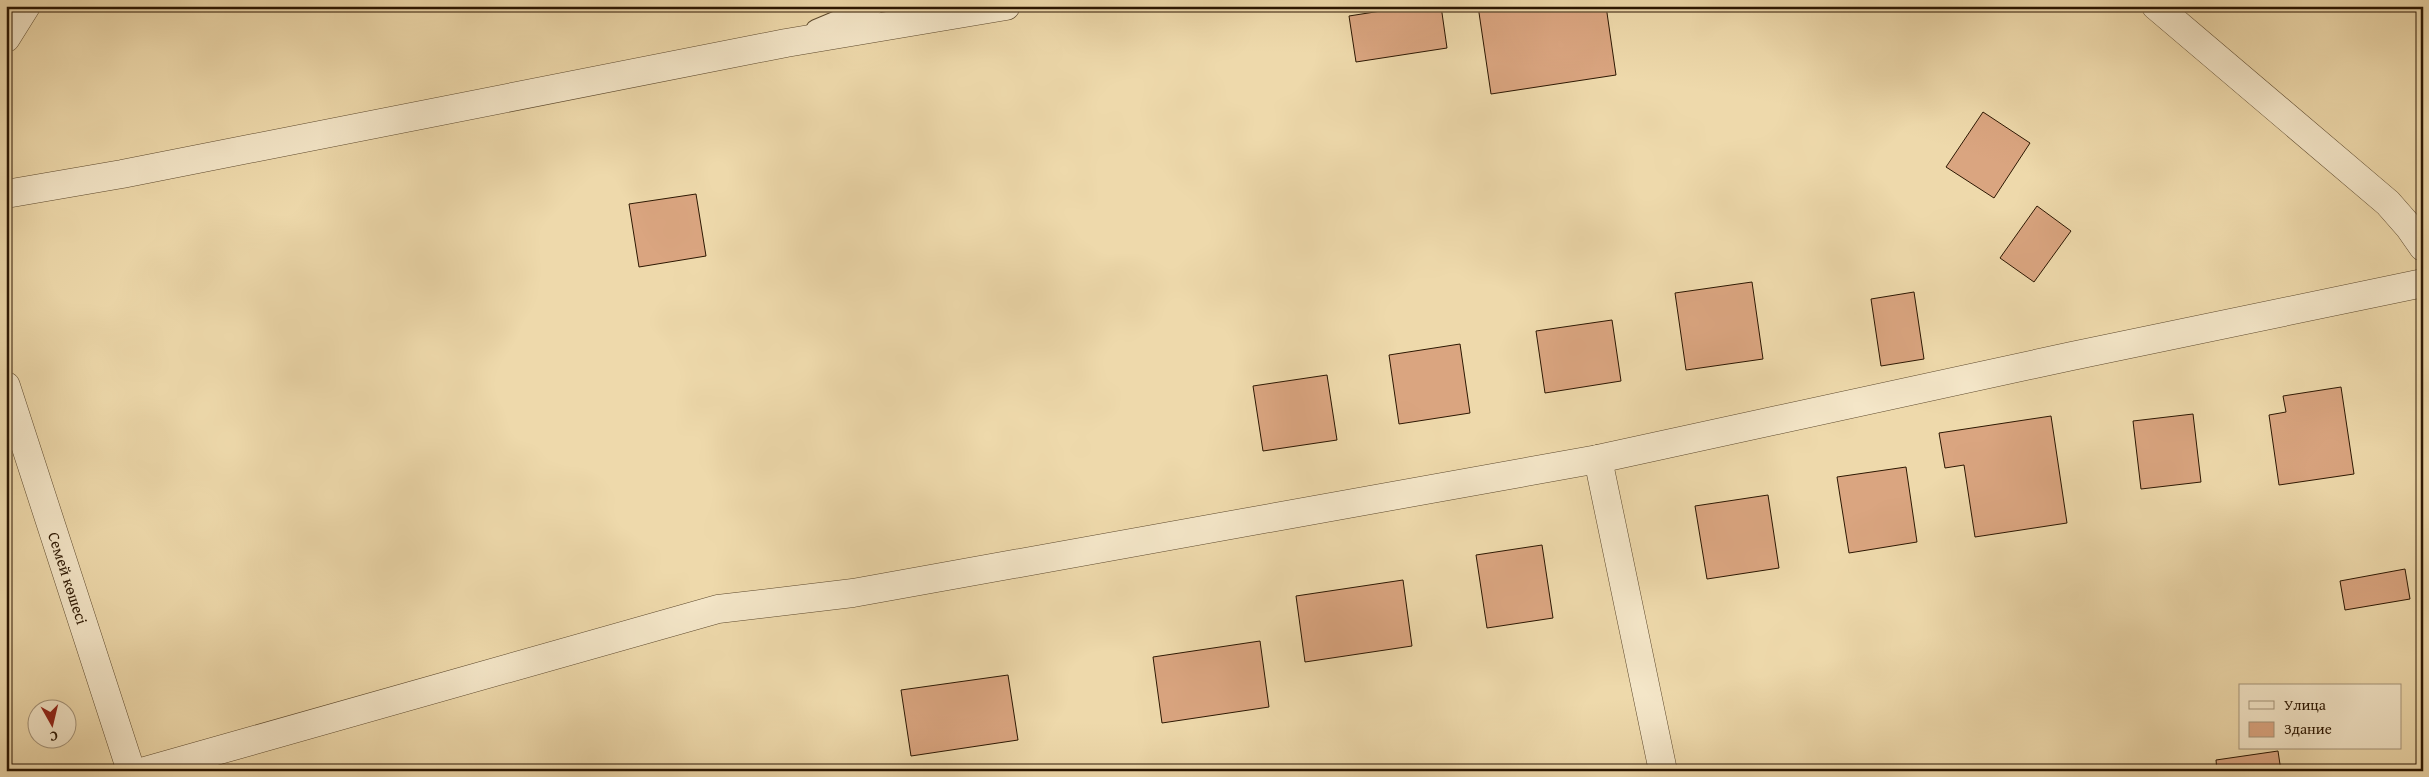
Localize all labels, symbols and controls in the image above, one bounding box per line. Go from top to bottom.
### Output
street label: Семей көшесі [42,529,95,628]
legend [2239,684,2402,750]
text: Улица [2284,694,2327,715]
north arrow [28,700,78,750]
text: Здание [2284,718,2332,739]
text: С [48,726,59,747]

